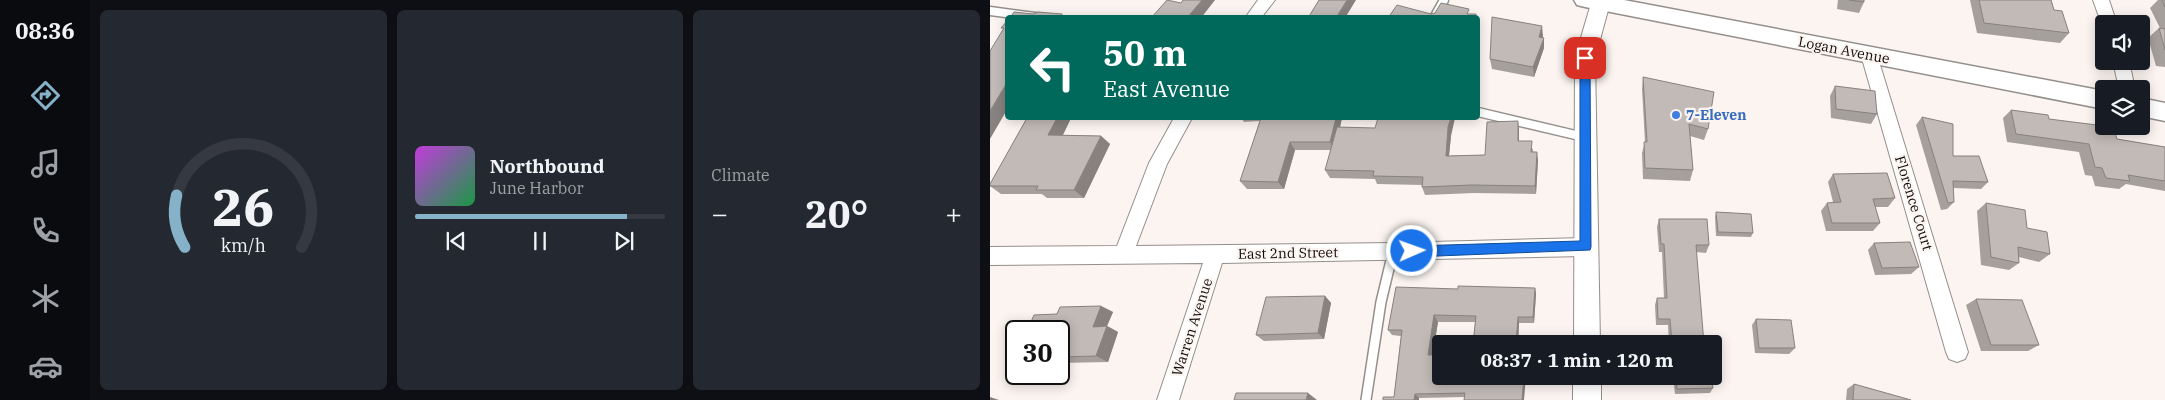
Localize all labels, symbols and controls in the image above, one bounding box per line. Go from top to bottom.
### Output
map controls [2095,15,2150,135]
button: sound [2095,15,2150,70]
text: 08:36 [15,16,75,45]
text: 50 m [1103,30,1187,76]
street label: Logan Avenue [1797,32,1891,68]
icon: left [1020,35,1085,100]
pin [1564,37,1606,79]
icon: arrive [1571,44,1599,72]
text: East Avenue [1103,74,1230,103]
icon: directions [28,78,63,113]
button: layers [2095,80,2150,135]
place label: 7-Eleven [1686,106,1746,124]
marker: 7-Eleven [1670,109,1682,121]
icon: music [28,146,63,181]
street label: Florence Court [1891,153,1937,253]
text: Northbound [490,154,605,178]
text: Climate [711,165,770,185]
text: 26 [212,173,275,240]
text: June Harbor [490,178,584,198]
text: 20° [805,189,868,238]
text: − [711,195,728,232]
text: + [945,195,962,232]
icon: phone [28,213,63,248]
position arrow [1385,224,1437,276]
icon: previous [442,227,470,255]
icon: pause [526,227,554,255]
icon: next [610,227,638,255]
text: km/h [221,234,266,257]
street label: East 2nd Street [1238,243,1338,263]
street label: Warren Avenue [1168,276,1216,378]
icon: climate [28,281,63,316]
speed limit sign: 30 [1005,320,1070,385]
text: 08:37 · 1 min · 120 m [1481,348,1673,372]
icon: car [28,349,63,384]

